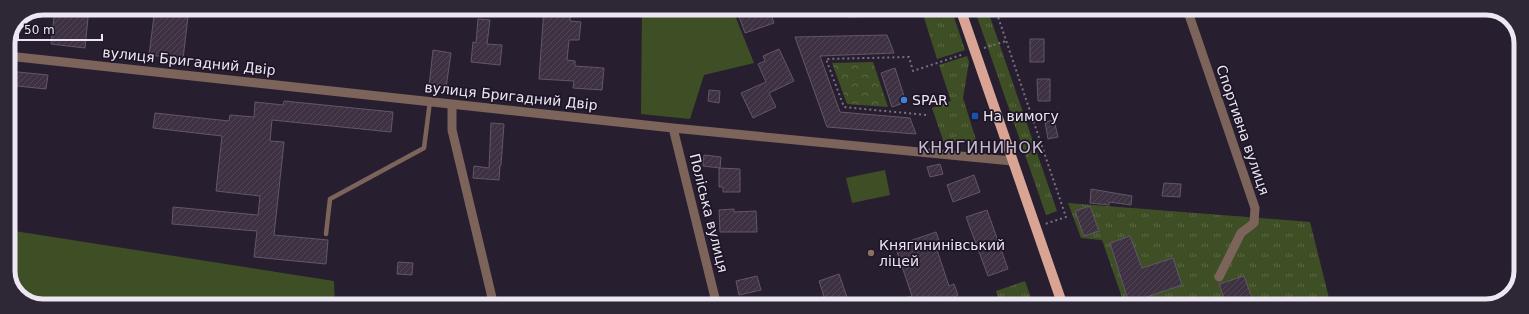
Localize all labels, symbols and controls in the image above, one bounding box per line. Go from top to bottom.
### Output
scale bar [18,16,102,42]
text: 50 m [24,23,55,37]
street label: вулиця Бригадний Двір [102,44,276,78]
street label: Спортивна вулиця [1213,63,1273,197]
street label: вулиця Бригадний Двір [424,79,598,113]
place label: SPAR [912,92,948,108]
marker: SPAR [899,95,909,105]
place label: На вимогу [983,108,1059,124]
marker: На вимогу [970,111,980,121]
district label: КНЯГИНИНОК [918,138,1044,157]
street label: Поліська вулиця [686,152,732,274]
place label: Княгининівський ліцей [879,237,1005,269]
marker: Княгининівський ліцей [866,248,876,258]

